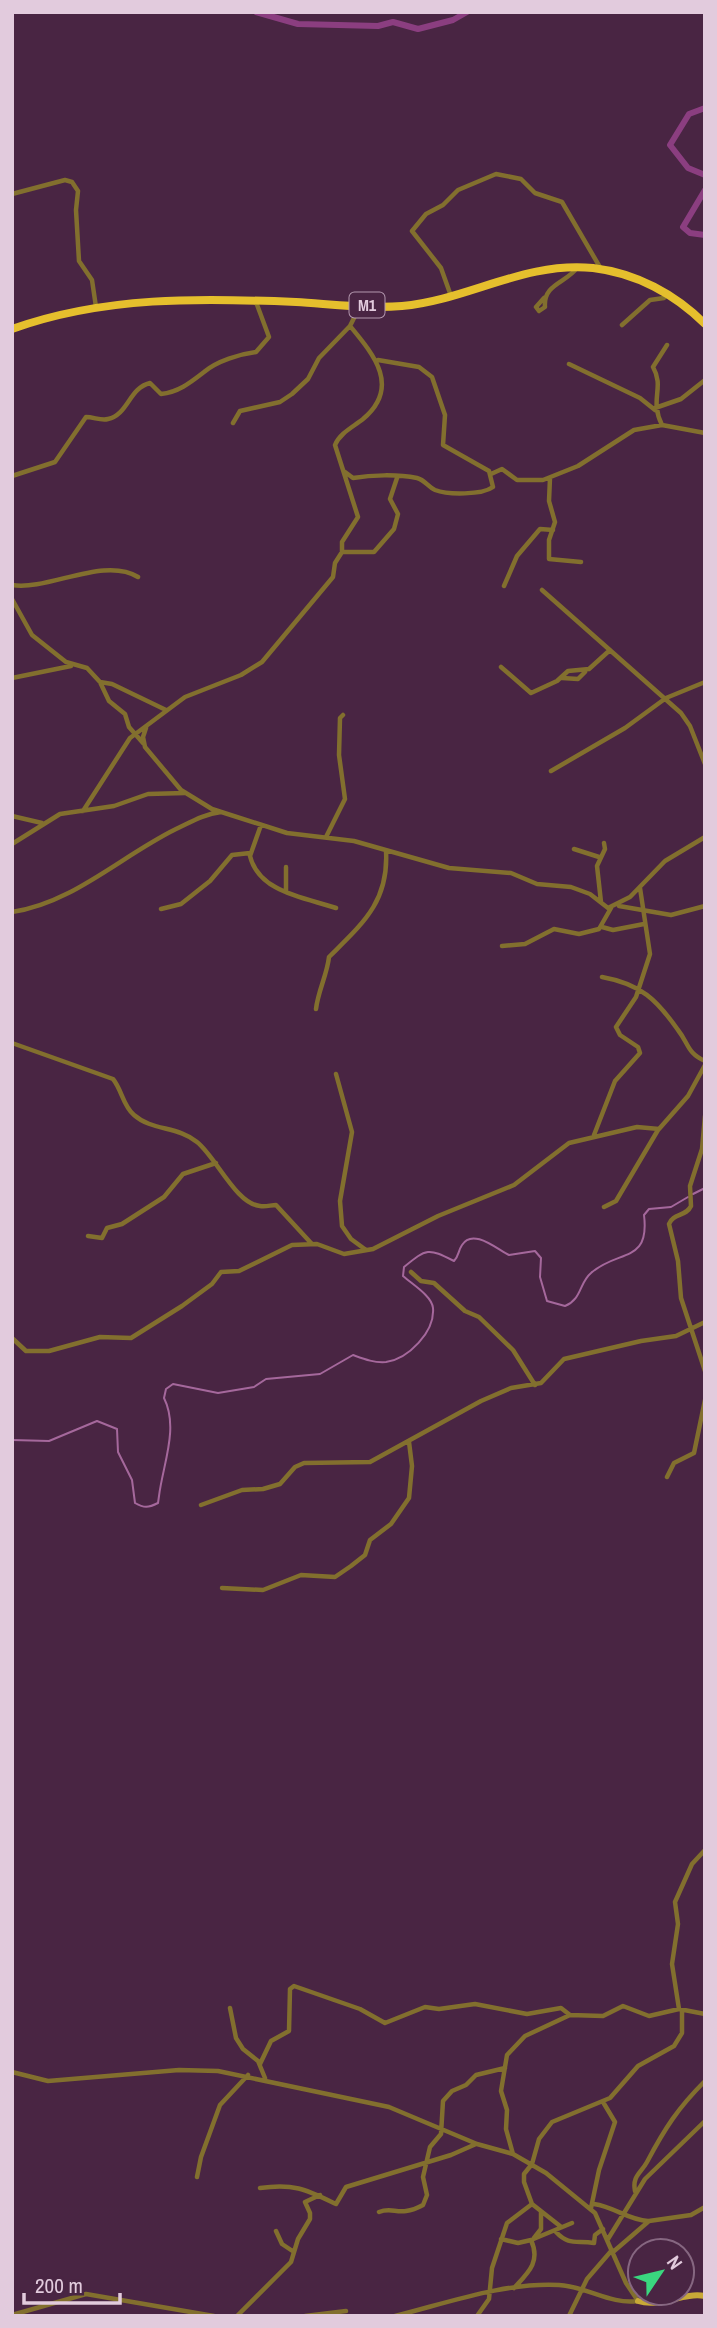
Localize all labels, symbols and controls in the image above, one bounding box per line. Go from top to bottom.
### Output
road number: M1 [350,292,384,318]
north arrow [626,2237,696,2307]
text: N [661,2250,689,2274]
scale bar [24,2262,121,2306]
text: 200 m [35,2271,83,2300]

